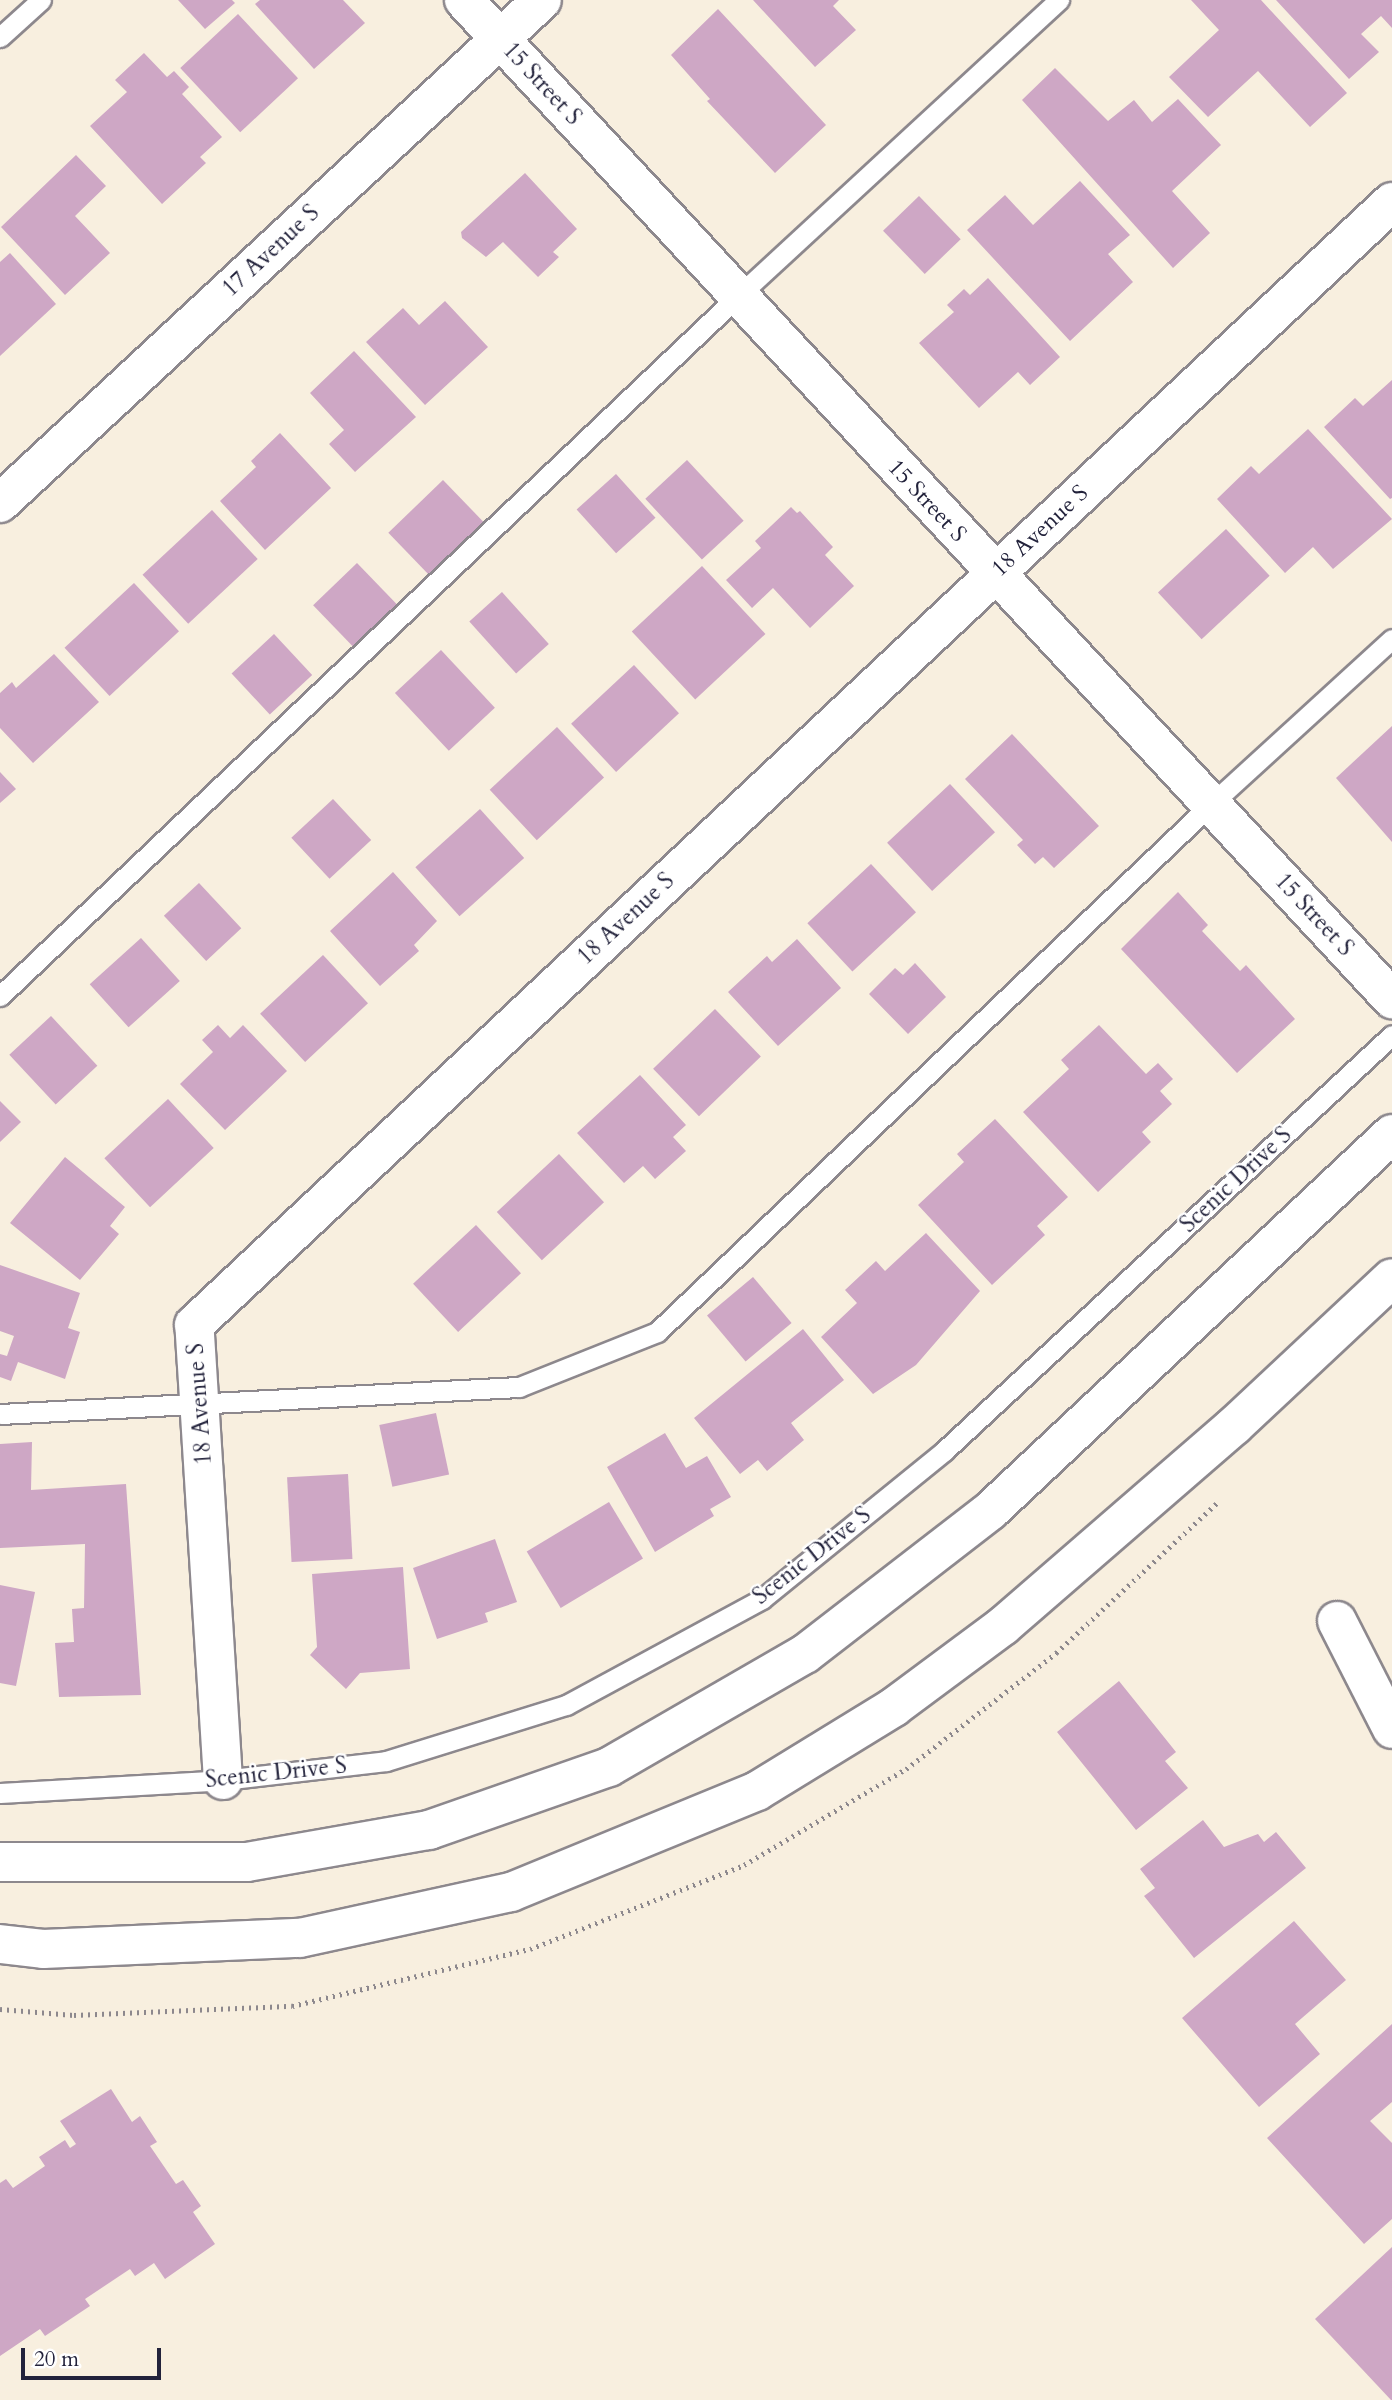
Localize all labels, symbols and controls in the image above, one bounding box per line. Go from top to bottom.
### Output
street label: 15 Street S [497,37,587,131]
street label: 17 Avenue S [217,199,325,303]
street label: 15 Street S [882,454,972,548]
street label: 18 Avenue S [986,479,1094,583]
street label: 18 Avenue S [572,867,680,971]
street label: 15 Street S [1269,868,1359,962]
street label: Scenic Drive S [1175,1121,1297,1239]
street label: 18 Avenue S [182,1342,218,1466]
street label: Scenic Drive S [748,1501,876,1611]
street label: Scenic Drive S [204,1752,348,1794]
scale bar [24,2334,164,2378]
text: 20 m [34,2345,79,2374]

